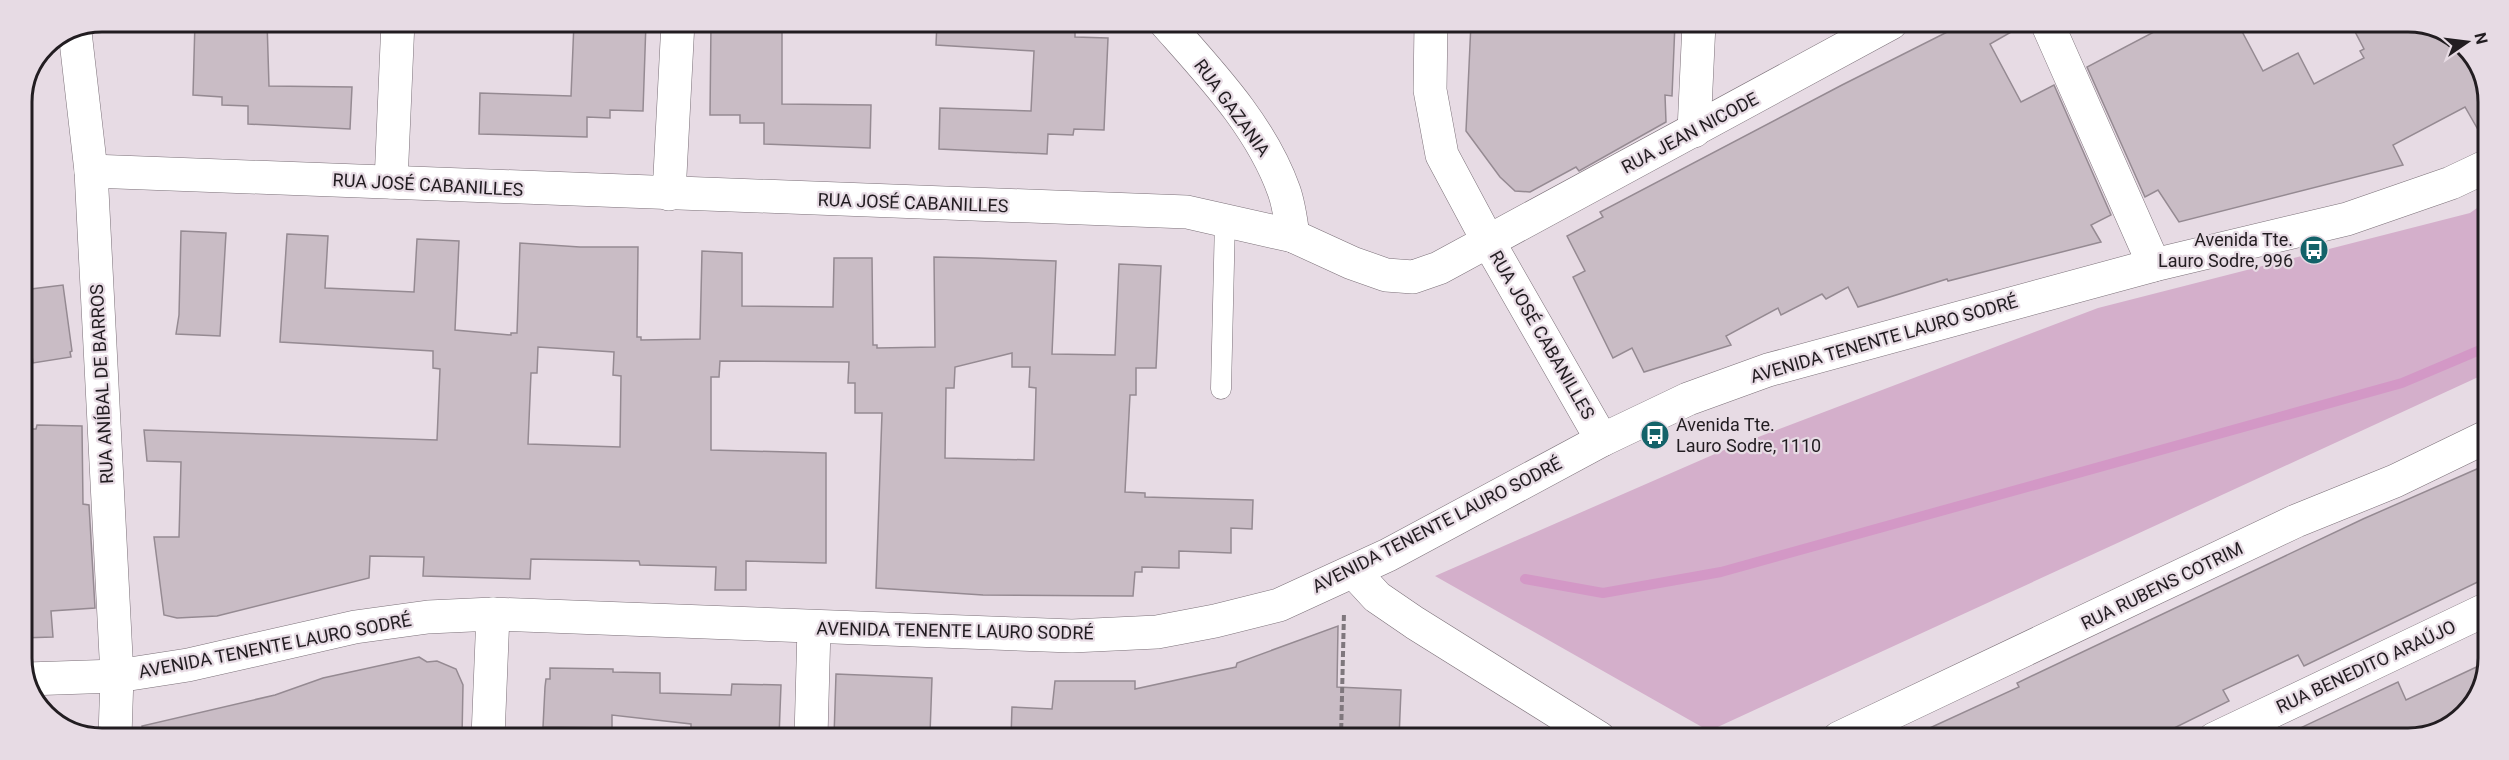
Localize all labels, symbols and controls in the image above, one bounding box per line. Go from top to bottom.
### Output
north arrow [2437,12,2497,72]
text: N [2470,31,2492,46]
street label: RUA GAZANIA [1190,55,1275,161]
street label: RUA JEAN NICODE [1618,88,1762,177]
street label: RUA JOSÉ CABANILLES [332,169,524,200]
street label: RUA JOSÉ CABANILLES [817,189,1009,216]
place label: Avenida Tte. Lauro Sodre, 996 [2158,229,2293,271]
bus stop icon: Avenida Tte. Lauro Sodre, 996 [2298,234,2330,266]
street label: RUA JOSÉ CABANILLES [1486,247,1599,423]
street label: RUA ANÍBAL DE BARROS [86,283,117,484]
street label: AVENIDA TENENTE LAURO SODRÉ [1748,290,2020,387]
place label: Avenida Tte. Lauro Sodre, 1110 [1676,414,1821,456]
bus stop icon: Avenida Tte. Lauro Sodre, 1110 [1639,419,1671,451]
street label: AVENIDA TENENTE LAURO SODRÉ [1308,452,1565,597]
street label: RUA RUBENS COTRIM [2078,537,2246,634]
street label: AVENIDA TENENTE LAURO SODRÉ [137,609,413,682]
street label: RUA BENEDITO ARAÚJO [2273,616,2459,717]
street label: AVENIDA TENENTE LAURO SODRÉ [816,618,1094,643]

